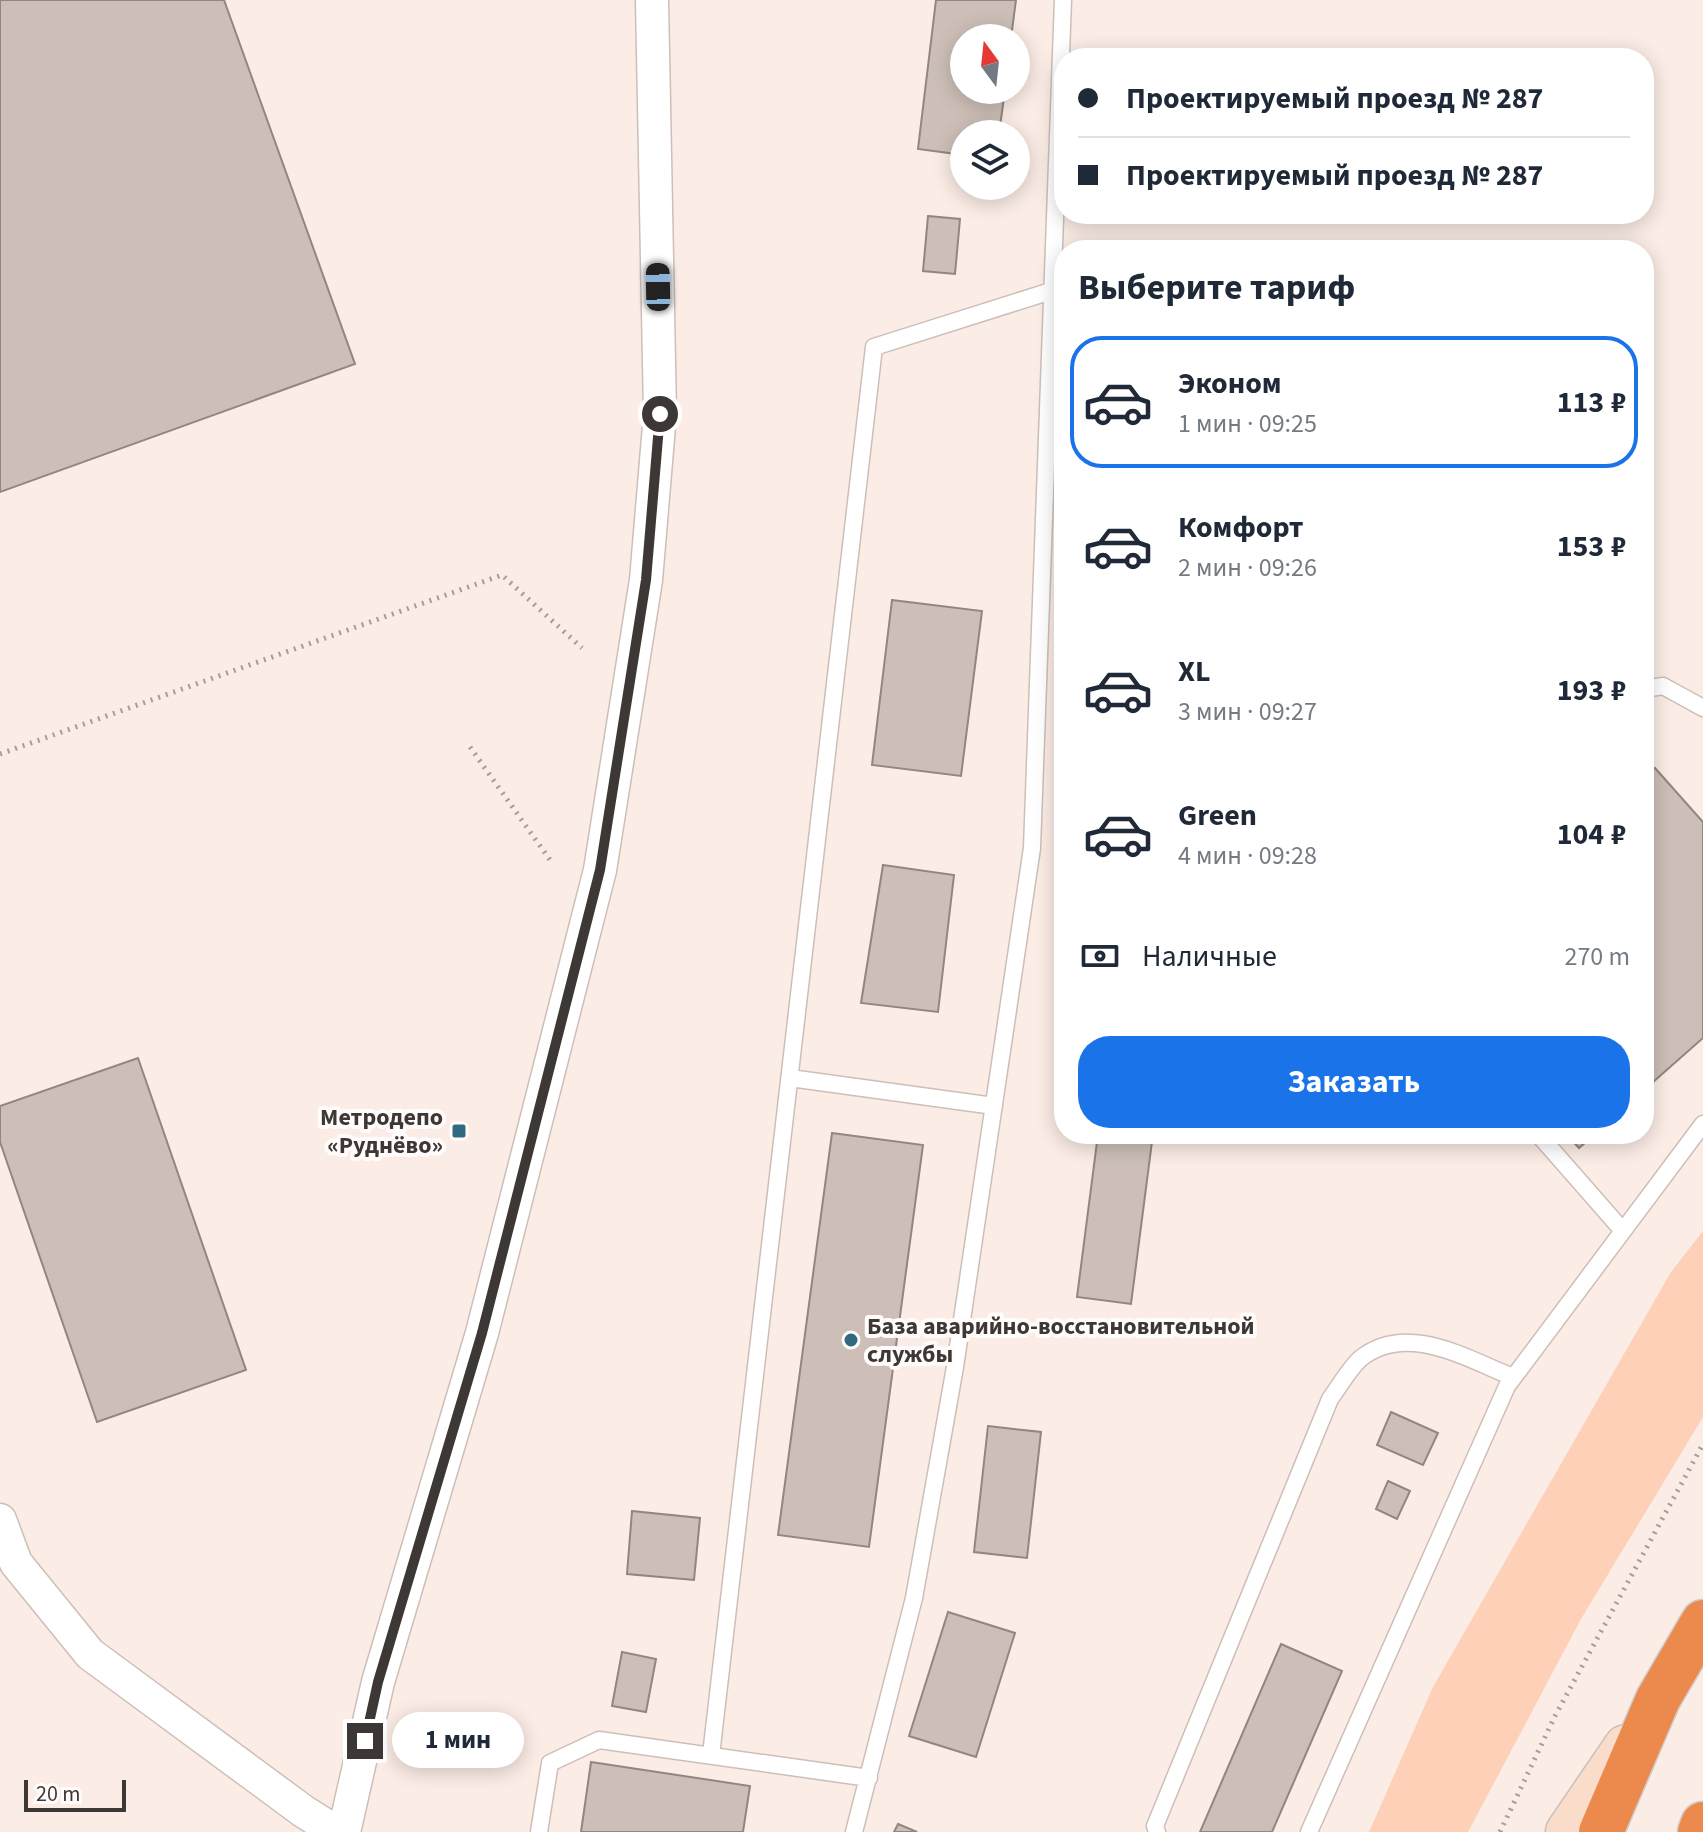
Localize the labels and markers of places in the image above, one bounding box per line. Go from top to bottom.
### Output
place label: Метродепо «Руднёво» [320,1100,443,1163]
marker: Метродепо «Руднёво» [450,1122,468,1140]
place label: База аварийно-восстановительной службы [867,1309,1255,1372]
marker: База аварийно-восстановительной службы [842,1331,860,1349]

